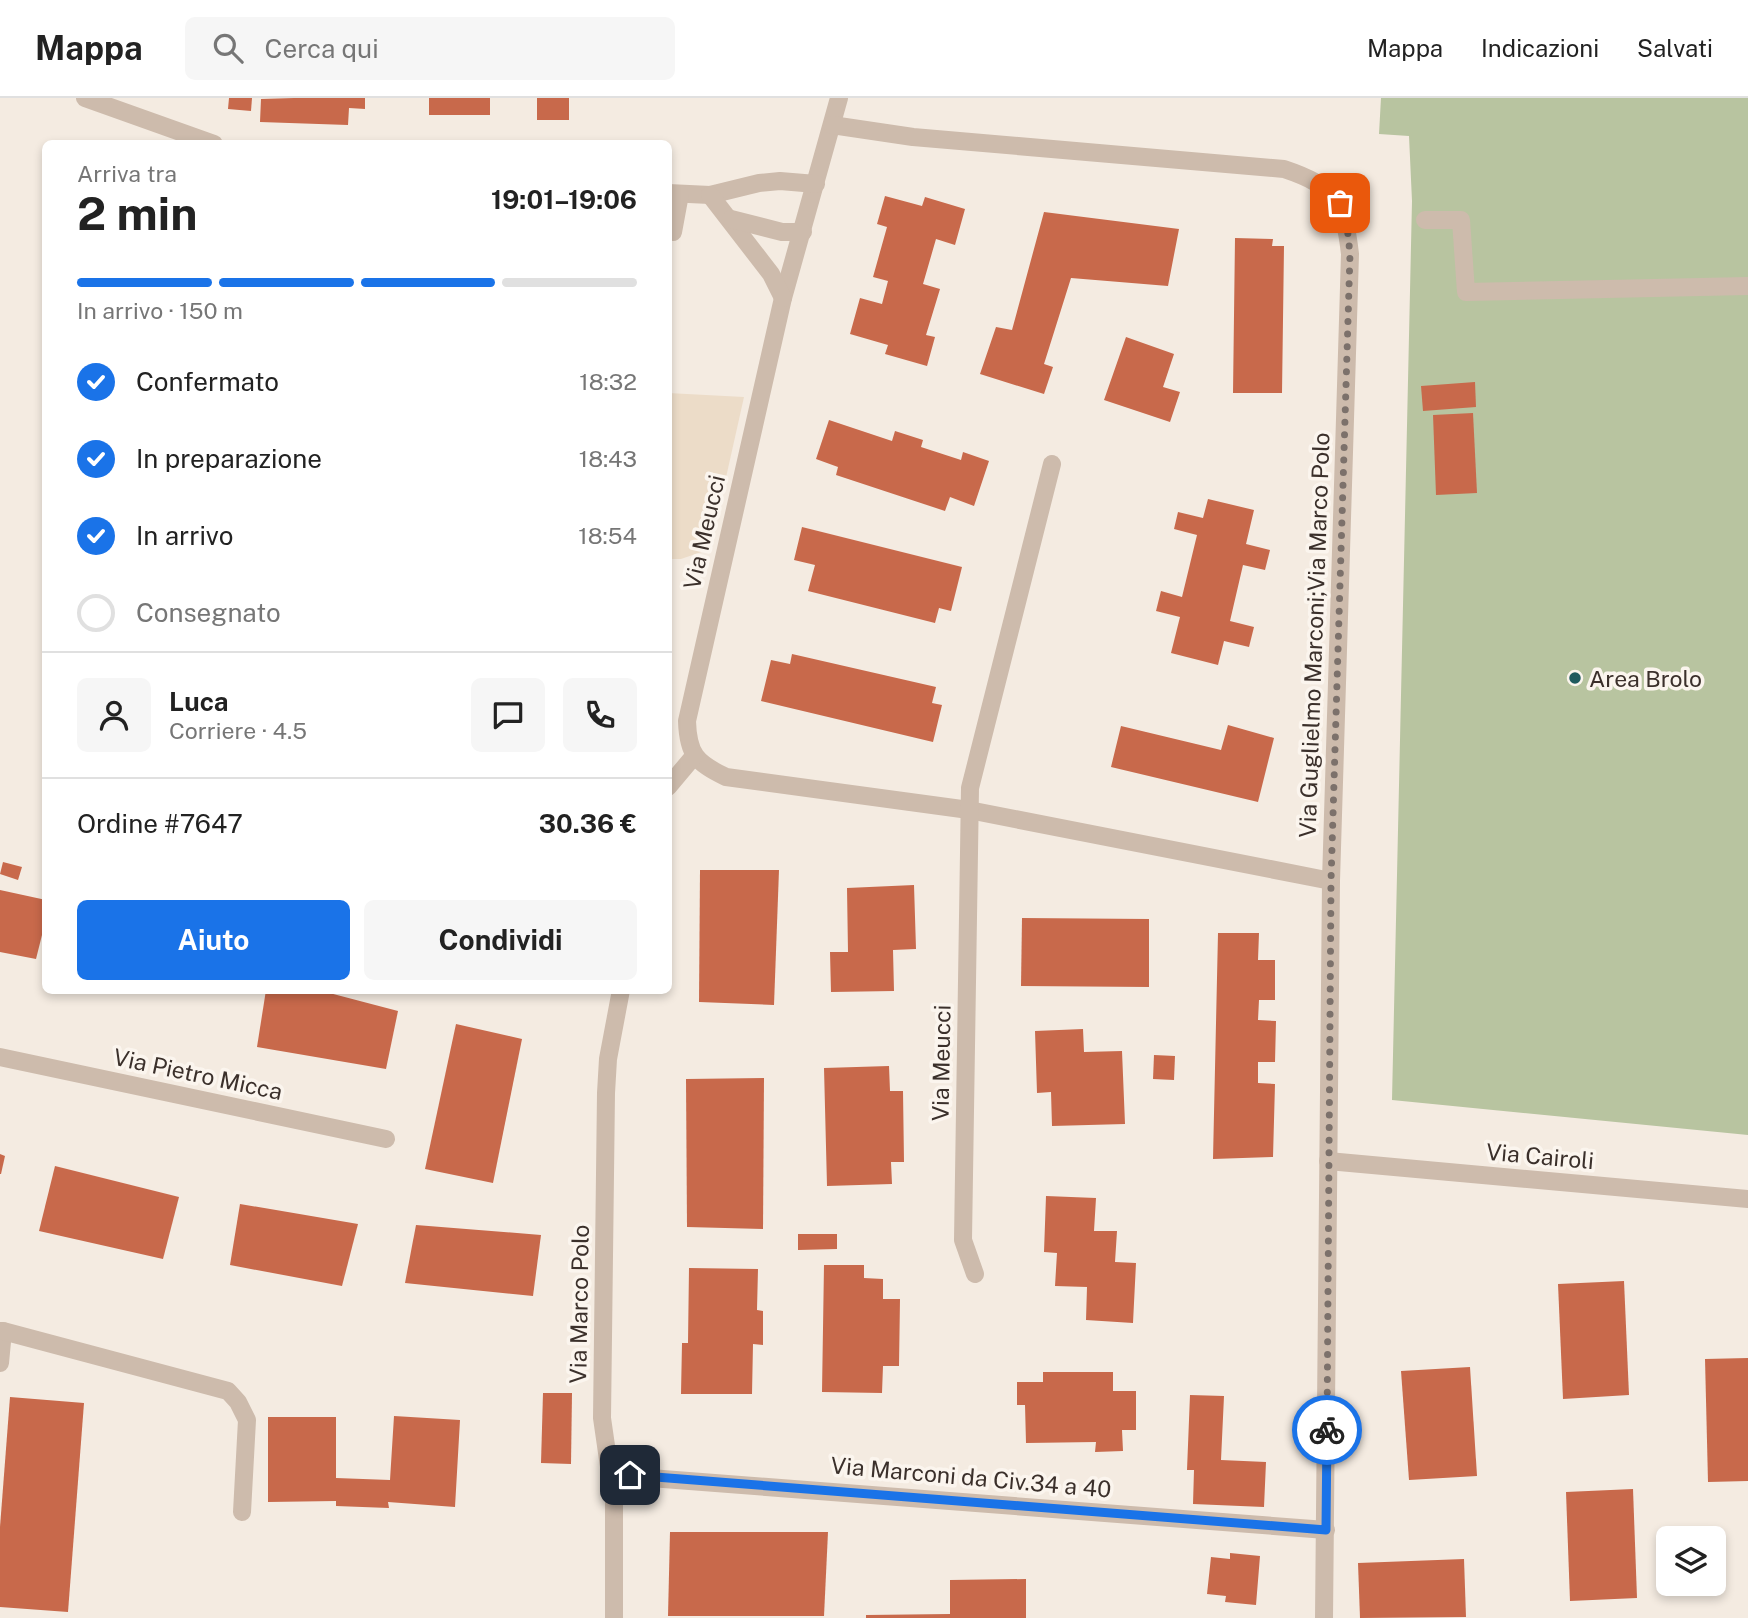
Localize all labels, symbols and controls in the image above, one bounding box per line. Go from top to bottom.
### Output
search box [185,17,675,80]
text: Mappa [35,29,143,67]
icon: search [209,29,247,67]
text: Cerca qui [265,33,379,64]
text: Mappa [1367,34,1443,62]
text: Indicazioni [1481,34,1599,62]
text: Salvati [1637,34,1713,62]
text: Arriva tra [77,160,177,187]
pin [1310,173,1370,233]
text: 19:01–19:06 [491,184,637,215]
icon: bag [1321,184,1359,222]
text: 2 min [77,186,197,240]
text: In arrivo · 150 m [77,297,243,324]
icon: check [77,363,115,401]
text: Confermato [136,366,279,397]
text: 18:32 [579,368,637,395]
street label: Via Guglielmo Marconi;Via Marco Polo [1293,432,1335,838]
icon: check [77,440,115,478]
text: In preparazione [136,443,322,474]
text: 18:43 [579,445,637,472]
street label: Via Meucci [678,472,730,592]
icon: check [77,517,115,555]
text: In arrivo [136,520,233,551]
text: 18:54 [578,522,637,549]
text: Consegnato [136,597,281,628]
place label: Area Brolo [1589,665,1702,692]
marker: Area Brolo [1567,670,1583,686]
button: person [77,678,151,752]
button: chat [471,678,545,752]
button: phone [563,678,637,752]
text: Luca [169,686,229,717]
text: Corriere · 4.5 [169,717,307,744]
text: Ordine #7647 [77,808,243,839]
text: 30.36 € [539,808,637,839]
button: Aiuto [77,900,350,980]
button: Condividi [364,900,637,980]
street label: Via Meucci [926,1005,956,1121]
street label: Via Pietro Micca [111,1043,285,1105]
street label: Via Cairoli [1485,1138,1595,1174]
street label: Via Marco Polo [564,1224,594,1384]
courier [1292,1395,1362,1465]
icon: bike [1308,1411,1346,1449]
pin [600,1445,660,1505]
street label: Via Marconi da Civ.34 a 40 [830,1451,1112,1503]
icon: home [611,1456,649,1494]
map controls [1656,1526,1726,1596]
button: layers [1656,1526,1726,1596]

